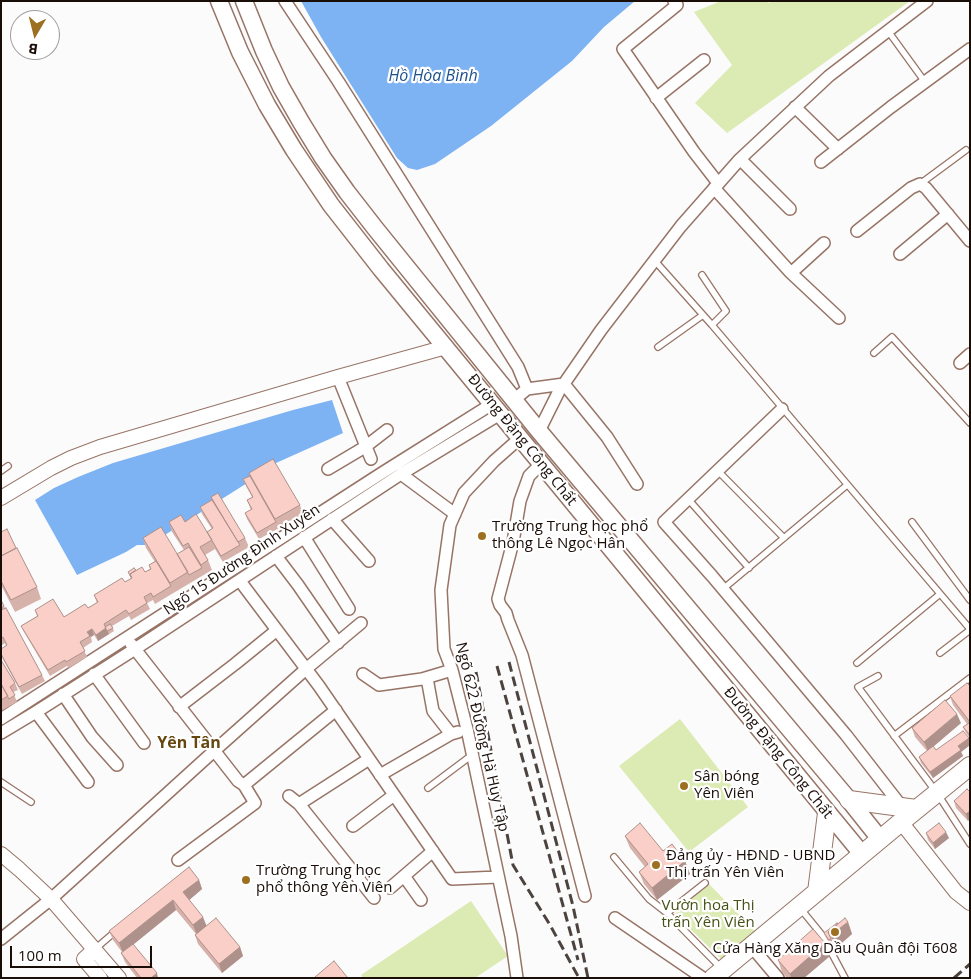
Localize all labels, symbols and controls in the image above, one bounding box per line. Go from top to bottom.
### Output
north arrow [10,10,60,60]
text: B [27,39,39,59]
water label: Hồ Hòa Bình [388,66,478,86]
street label: Đường Đặng Công Chất [463,371,581,509]
street label: Ngõ 15 Đường Đình Xuyên [160,501,324,619]
place label: Trường Trung học phổ thông Lê Ngọc Hân [492,518,648,553]
marker: Trường Trung học phổ thông Lê Ngọc Hân [476,530,488,542]
street label: Ngõ 622 Đường Hà Huy Tập [451,640,513,834]
street label: Đường Đặng Công Chất [719,684,837,822]
district label: Yên Tân [157,733,221,753]
place label: Sân bóng Yên Viên [694,768,759,803]
marker: Sân bóng Yên Viên [678,780,690,792]
place label: Đảng ủy - HĐND - UBND Thị trấn Yên Viên [666,847,835,882]
marker: Đảng ủy - HĐND - UBND Thị trấn Yên Viên [650,859,662,871]
place label: Trường Trung học phổ thông Yên Viên [256,862,392,897]
marker: Trường Trung học phổ thông Yên Viên [240,874,252,886]
park label: Vườn hoa Thị trấn Yên Viên [661,897,755,932]
marker: Cửa Hàng Xăng Dầu Quân đội T608 [829,926,841,938]
scale bar [12,936,155,968]
place label: Cửa Hàng Xăng Dầu Quân đội T608 [712,940,958,958]
text: 100 m [18,945,62,965]

